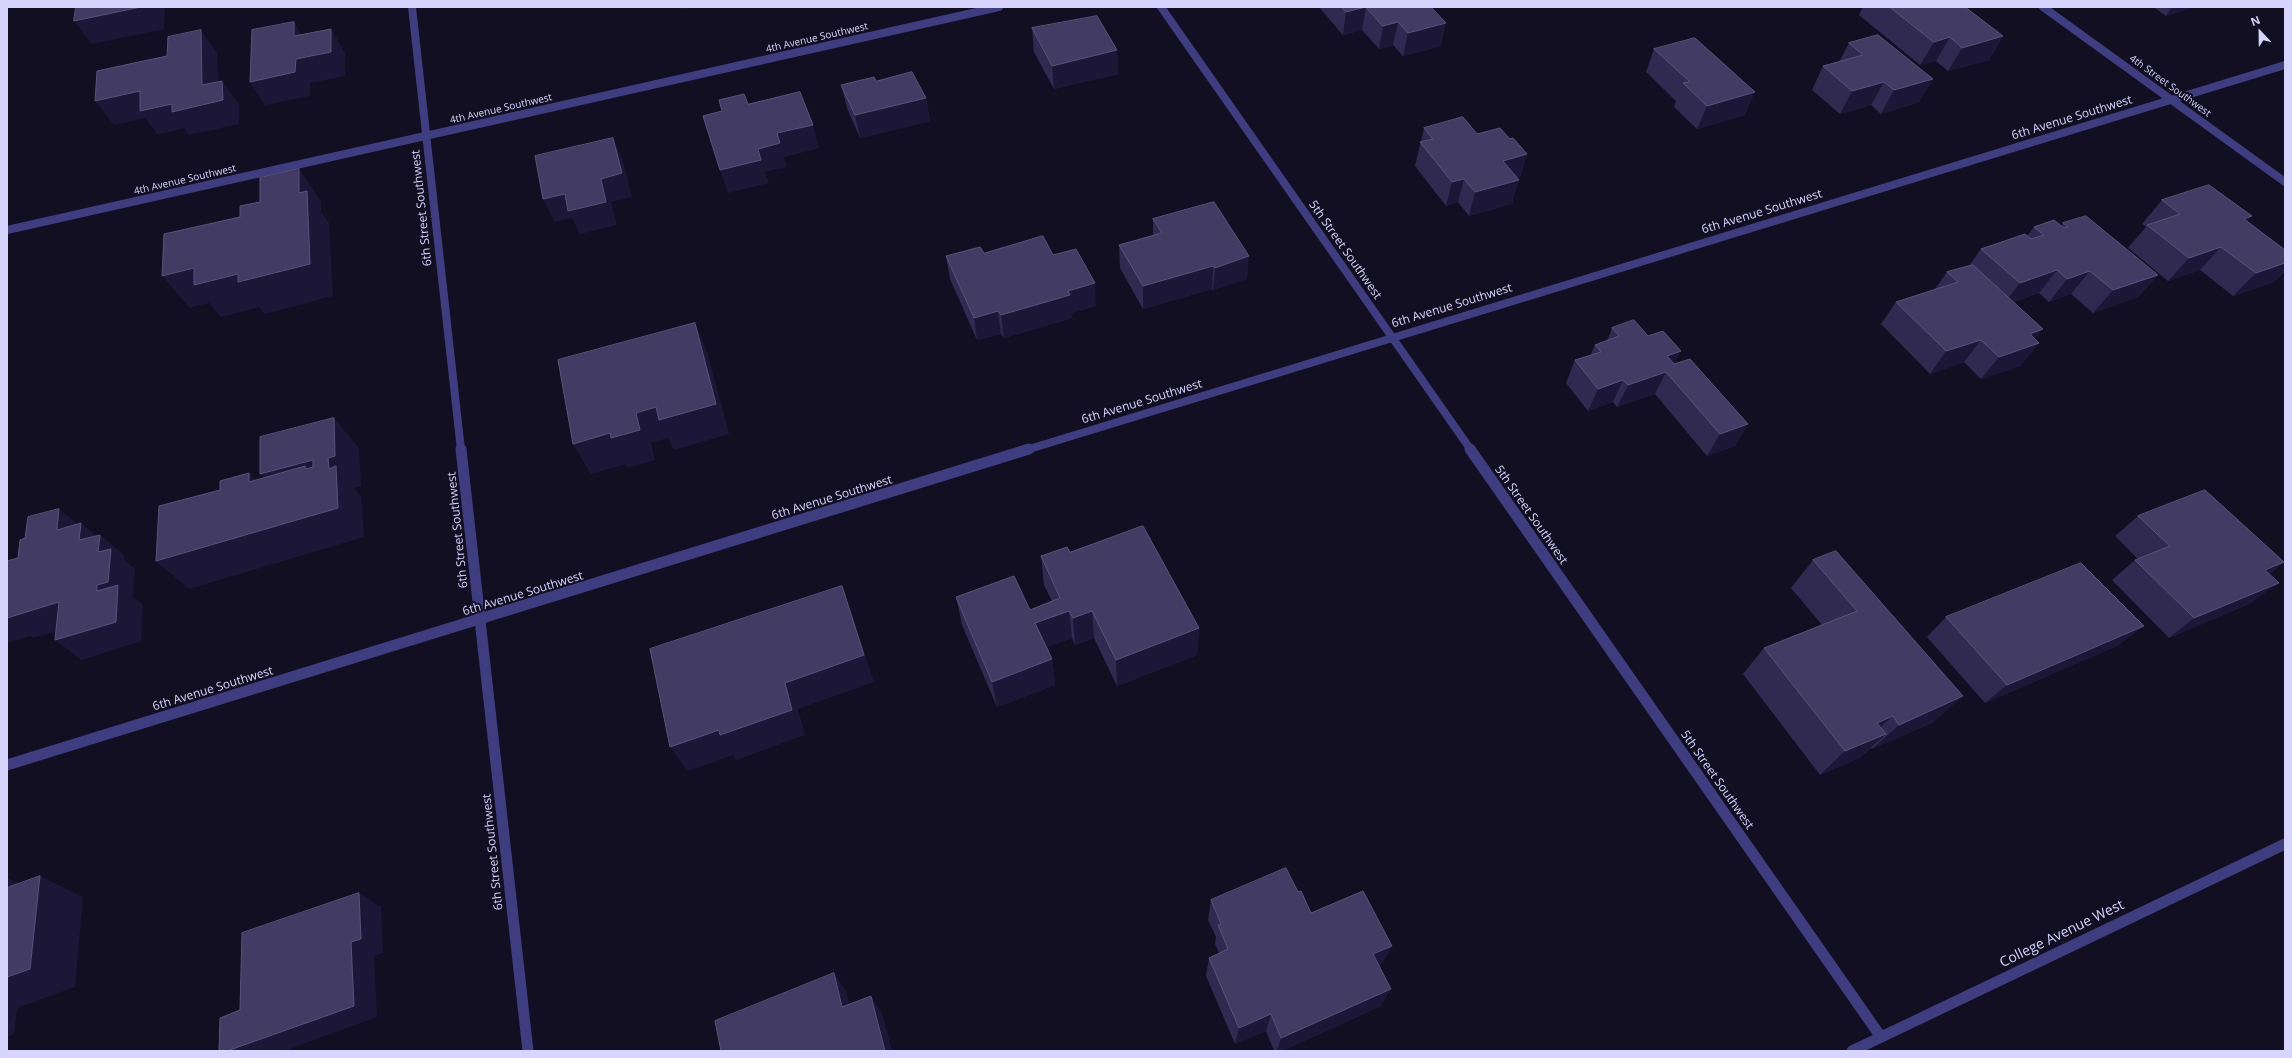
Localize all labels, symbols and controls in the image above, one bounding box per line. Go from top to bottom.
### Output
north arrow [2240,12,2280,52]
text: N [2248,12,2262,29]
street label: 4th Avenue Southwest [765,20,869,56]
street label: 4th Street Southwest [2127,52,2213,120]
street label: 4th Avenue Southwest [449,91,553,127]
street label: 6th Avenue Southwest [2010,93,2134,143]
street label: 6th Street Southwest [409,149,435,267]
street label: 4th Avenue Southwest [133,162,237,198]
street label: 6th Avenue Southwest [1700,187,1824,237]
street label: 5th Street Southwest [1306,198,1384,302]
street label: 6th Avenue Southwest [1390,281,1514,331]
street label: 6th Avenue Southwest [1080,377,1204,427]
street label: 5th Street Southwest [1492,463,1570,567]
street label: 6th Street Southwest [445,471,471,589]
street label: 6th Avenue Southwest [770,473,894,523]
street label: 6th Avenue Southwest [461,569,585,619]
street label: 6th Avenue Southwest [151,664,275,714]
street label: 5th Street Southwest [1678,728,1756,832]
street label: 6th Street Southwest [480,793,506,911]
street label: College Avenue West [1997,897,2127,971]

